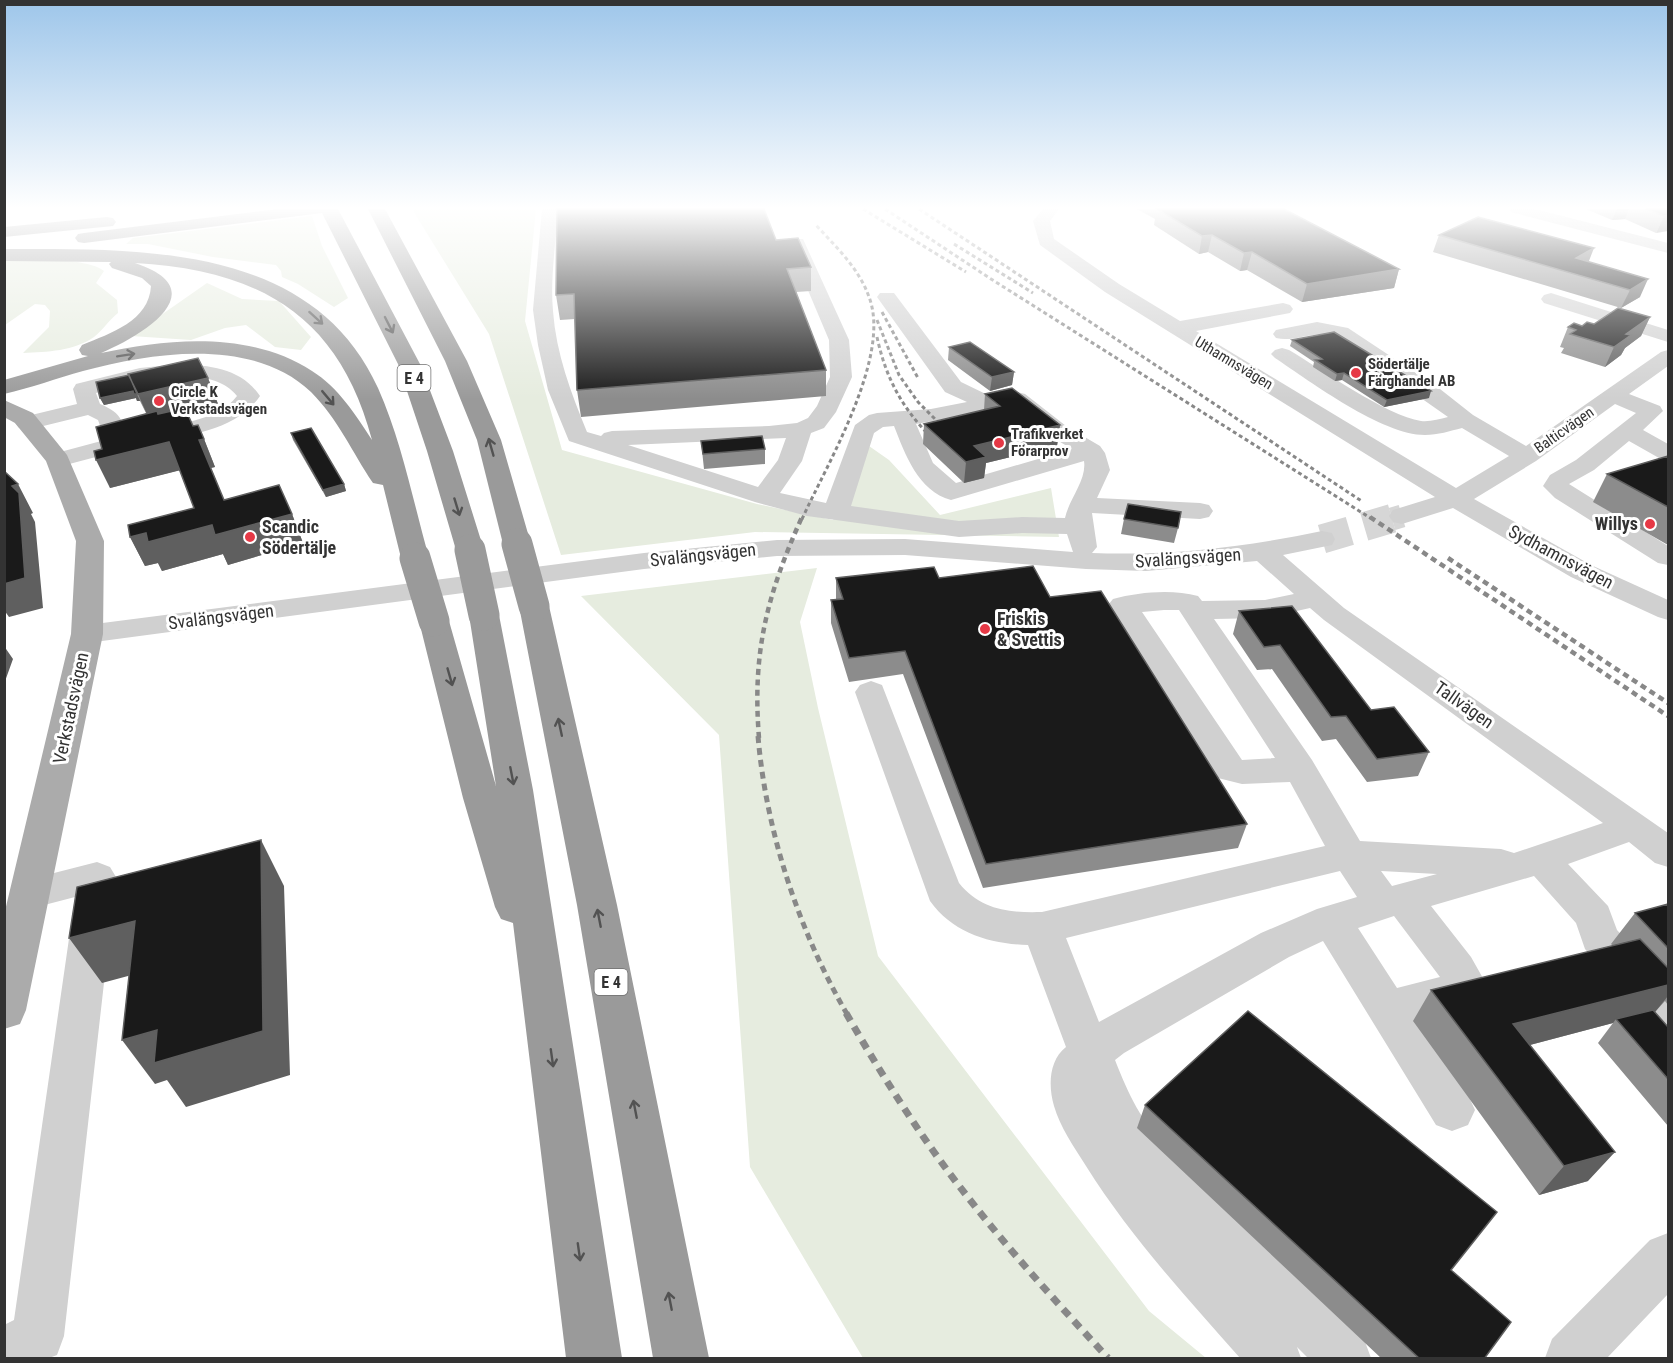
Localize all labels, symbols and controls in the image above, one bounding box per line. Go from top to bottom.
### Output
one-way arrow [308,311,323,325]
one-way arrow [383,315,395,333]
street label: Uthamnsvägen [1192,333,1276,393]
one-way arrow [116,349,136,360]
place label: Södertälje Färghandel AB [1368,355,1455,390]
road number: E 4 [398,365,430,391]
marker: Södertälje Färghandel AB [1349,366,1363,380]
place label: Circle K Verkstadsvägen [171,383,267,418]
one-way arrow [321,390,334,406]
marker: Circle K Verkstadsvägen [152,394,166,408]
street label: Balticvägen [1531,403,1597,457]
place label: Trafikverket Förarprov [1011,425,1084,460]
marker: Trafikverket Förarprov [992,436,1006,450]
one-way arrow [485,438,496,457]
one-way arrow [452,497,463,516]
place label: Willys [1595,513,1638,534]
place label: Scandic Södertälje [262,516,337,558]
marker: Willys [1643,517,1657,531]
street label: Sydhamnsvägen [1505,520,1617,593]
marker: Scandic Södertälje [243,530,257,544]
street label: Svalängsvägen [649,539,757,571]
street label: Svalängsvägen [1134,543,1242,572]
street label: Svalängsvägen [167,600,275,633]
place label: Friskis & Svettis [997,608,1062,650]
marker: Friskis & Svettis [978,622,992,636]
street label: Verkstadsvägen [48,650,93,765]
one-way arrow [445,667,456,686]
street label: Tallvägen [1431,677,1498,733]
one-way arrow [554,717,565,737]
one-way arrow [507,766,518,785]
one-way arrow [593,908,604,928]
road number: E 4 [594,969,628,995]
one-way arrow [547,1048,558,1068]
one-way arrow [629,1100,640,1120]
one-way arrow [574,1241,585,1261]
one-way arrow [664,1292,675,1311]

